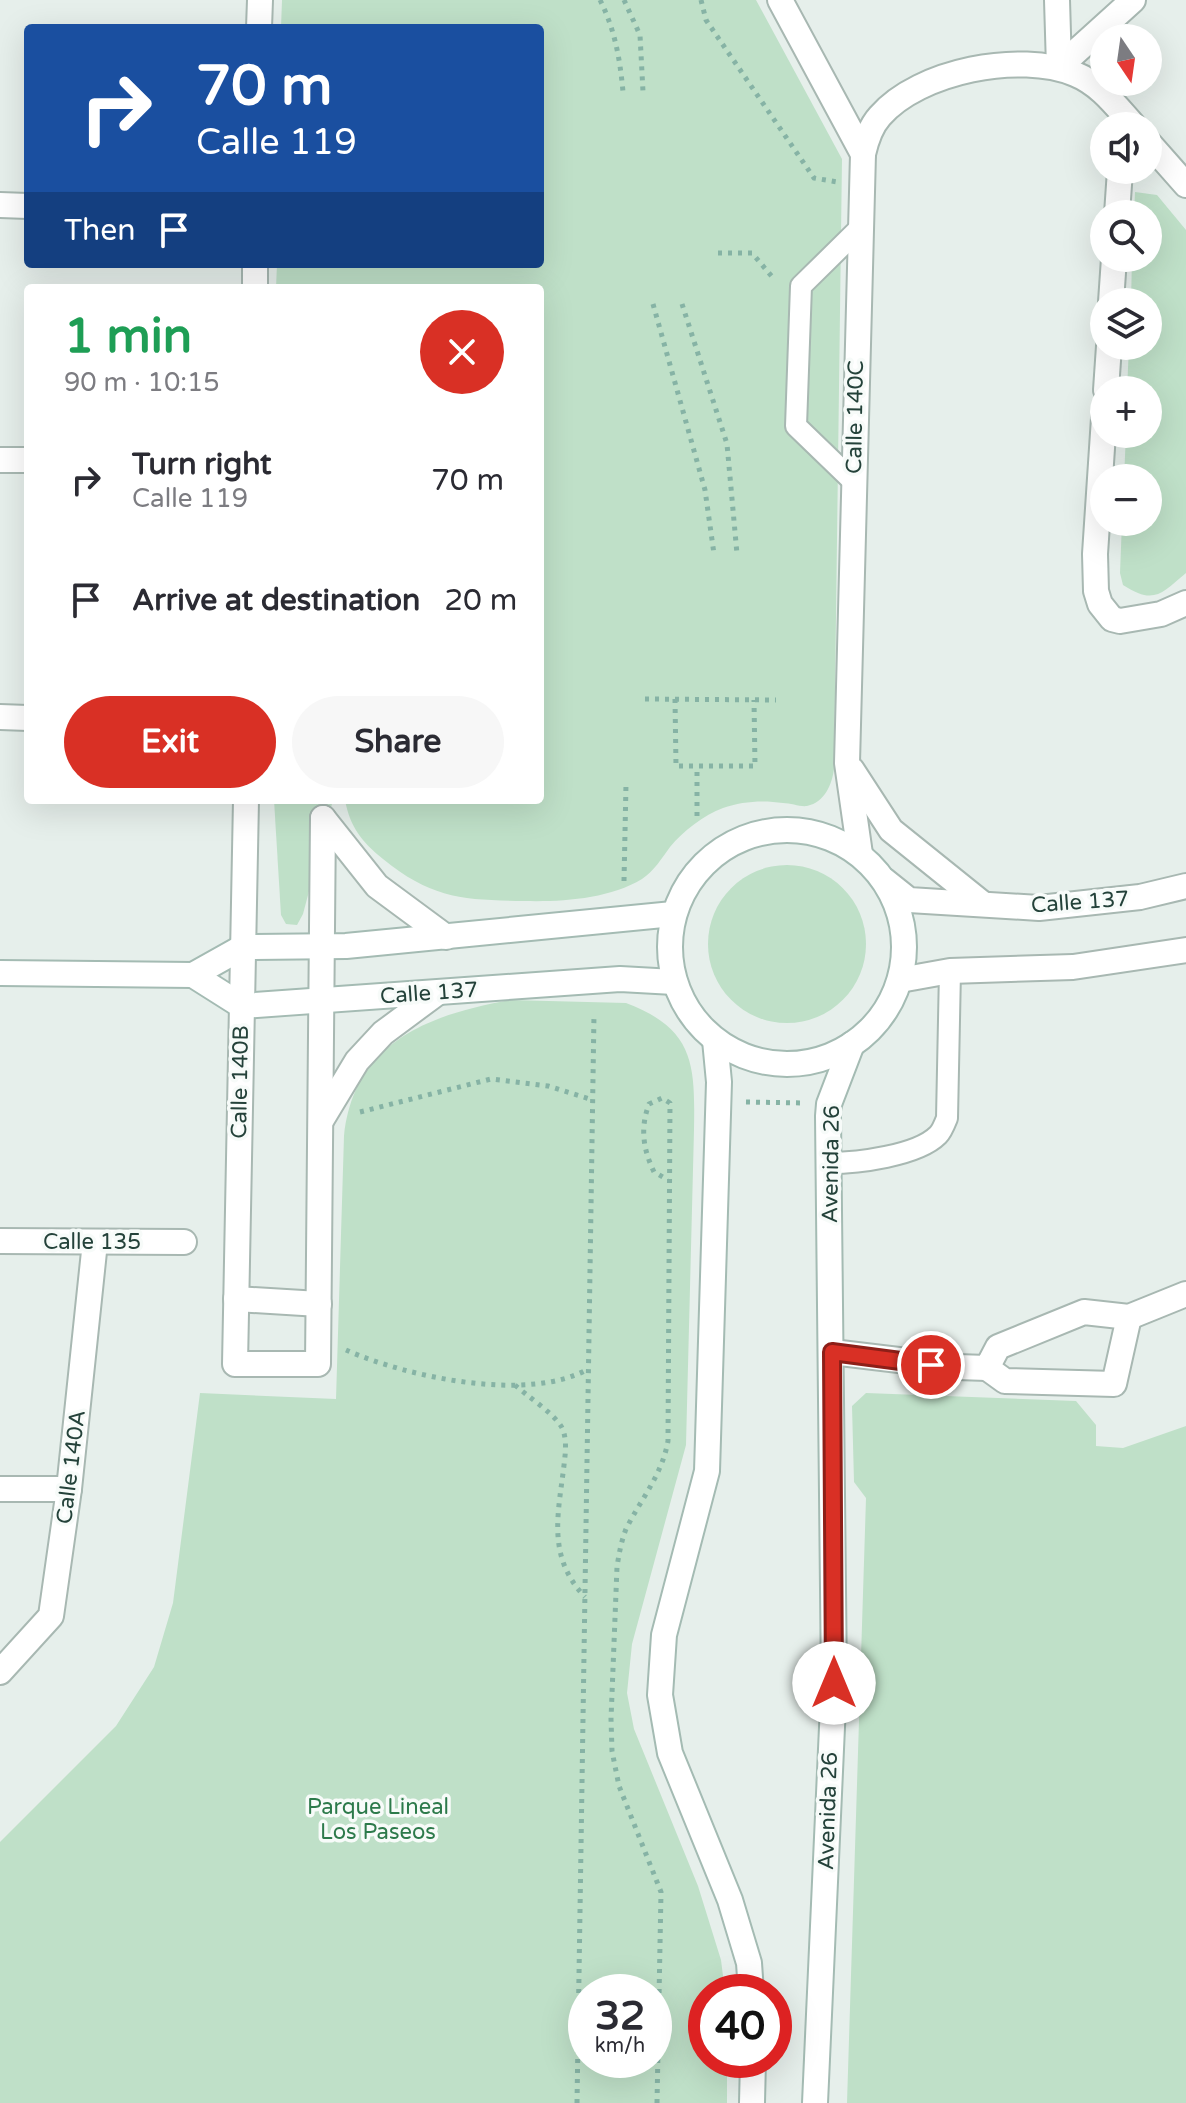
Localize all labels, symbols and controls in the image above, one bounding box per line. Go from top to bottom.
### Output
north arrow [1090,24,1162,96]
map controls [1090,24,1162,536]
text: 70 m [196,53,332,120]
icon: right [64,56,168,160]
button: sound [1090,112,1162,184]
text: Calle 119 [196,121,357,164]
button: search [1090,200,1162,272]
icon: arrive [152,208,196,252]
text: Then [64,212,136,249]
button: layers [1090,288,1162,360]
text: 1 min [64,308,192,366]
button: close [420,310,504,394]
street label: Calle 140C [841,360,869,474]
text: 90 m · 10:15 [64,367,220,398]
button: + [1090,376,1162,448]
text: Turn right [132,446,272,483]
icon: right [64,458,108,502]
text: 70 m [431,462,504,499]
button: − [1090,464,1162,536]
text: Calle 119 [132,483,248,514]
icon: arrive [64,578,108,622]
text: Arrive at destination [132,582,420,619]
text: 20 m [444,582,517,619]
button: Exit [64,696,276,788]
button: Share [292,696,504,788]
street label: Calle 137 [1030,886,1130,918]
street label: Calle 137 [379,977,479,1009]
street label: Calle 140B [226,1025,254,1139]
street label: Avenida 26 [817,1105,845,1223]
street label: Calle 135 [43,1229,141,1255]
pin [897,1331,965,1399]
icon: arrive [909,1343,953,1387]
street label: Calle 140A [51,1409,91,1525]
position arrow [792,1641,876,1725]
street label: Avenida 26 [813,1752,843,1870]
park label: Parque Lineal Los Paseos [307,1794,449,1845]
speed limit sign: 40 [688,1974,792,2078]
text: 32 [595,1992,645,2040]
text: km/h [595,2034,645,2058]

